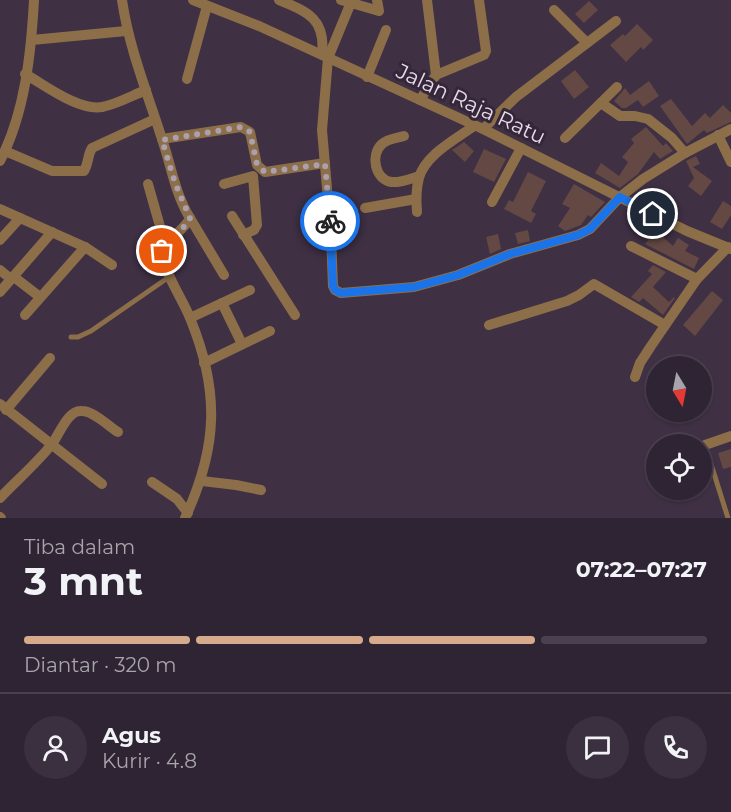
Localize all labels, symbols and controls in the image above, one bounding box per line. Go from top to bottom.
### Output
street label: Jalan Raja Ratu [392,58,550,149]
pin [627,188,678,239]
courier [300,191,360,251]
icon: home [636,197,669,230]
icon: bike [314,205,347,238]
pin [136,225,187,276]
icon: bag [145,234,178,267]
north arrow [646,356,712,422]
map controls [646,356,712,500]
button: locate [646,434,712,500]
text: Tiba dalam [24,535,135,559]
text: 07:22–07:27 [576,556,707,583]
text: 3 mnt [24,557,143,605]
text: Diantar · 320 m [24,653,176,677]
button: person [24,716,87,779]
button: chat [566,716,629,779]
button: phone [644,716,707,779]
text: Agus [102,722,161,749]
text: Kurir · 4.8 [102,749,197,773]

